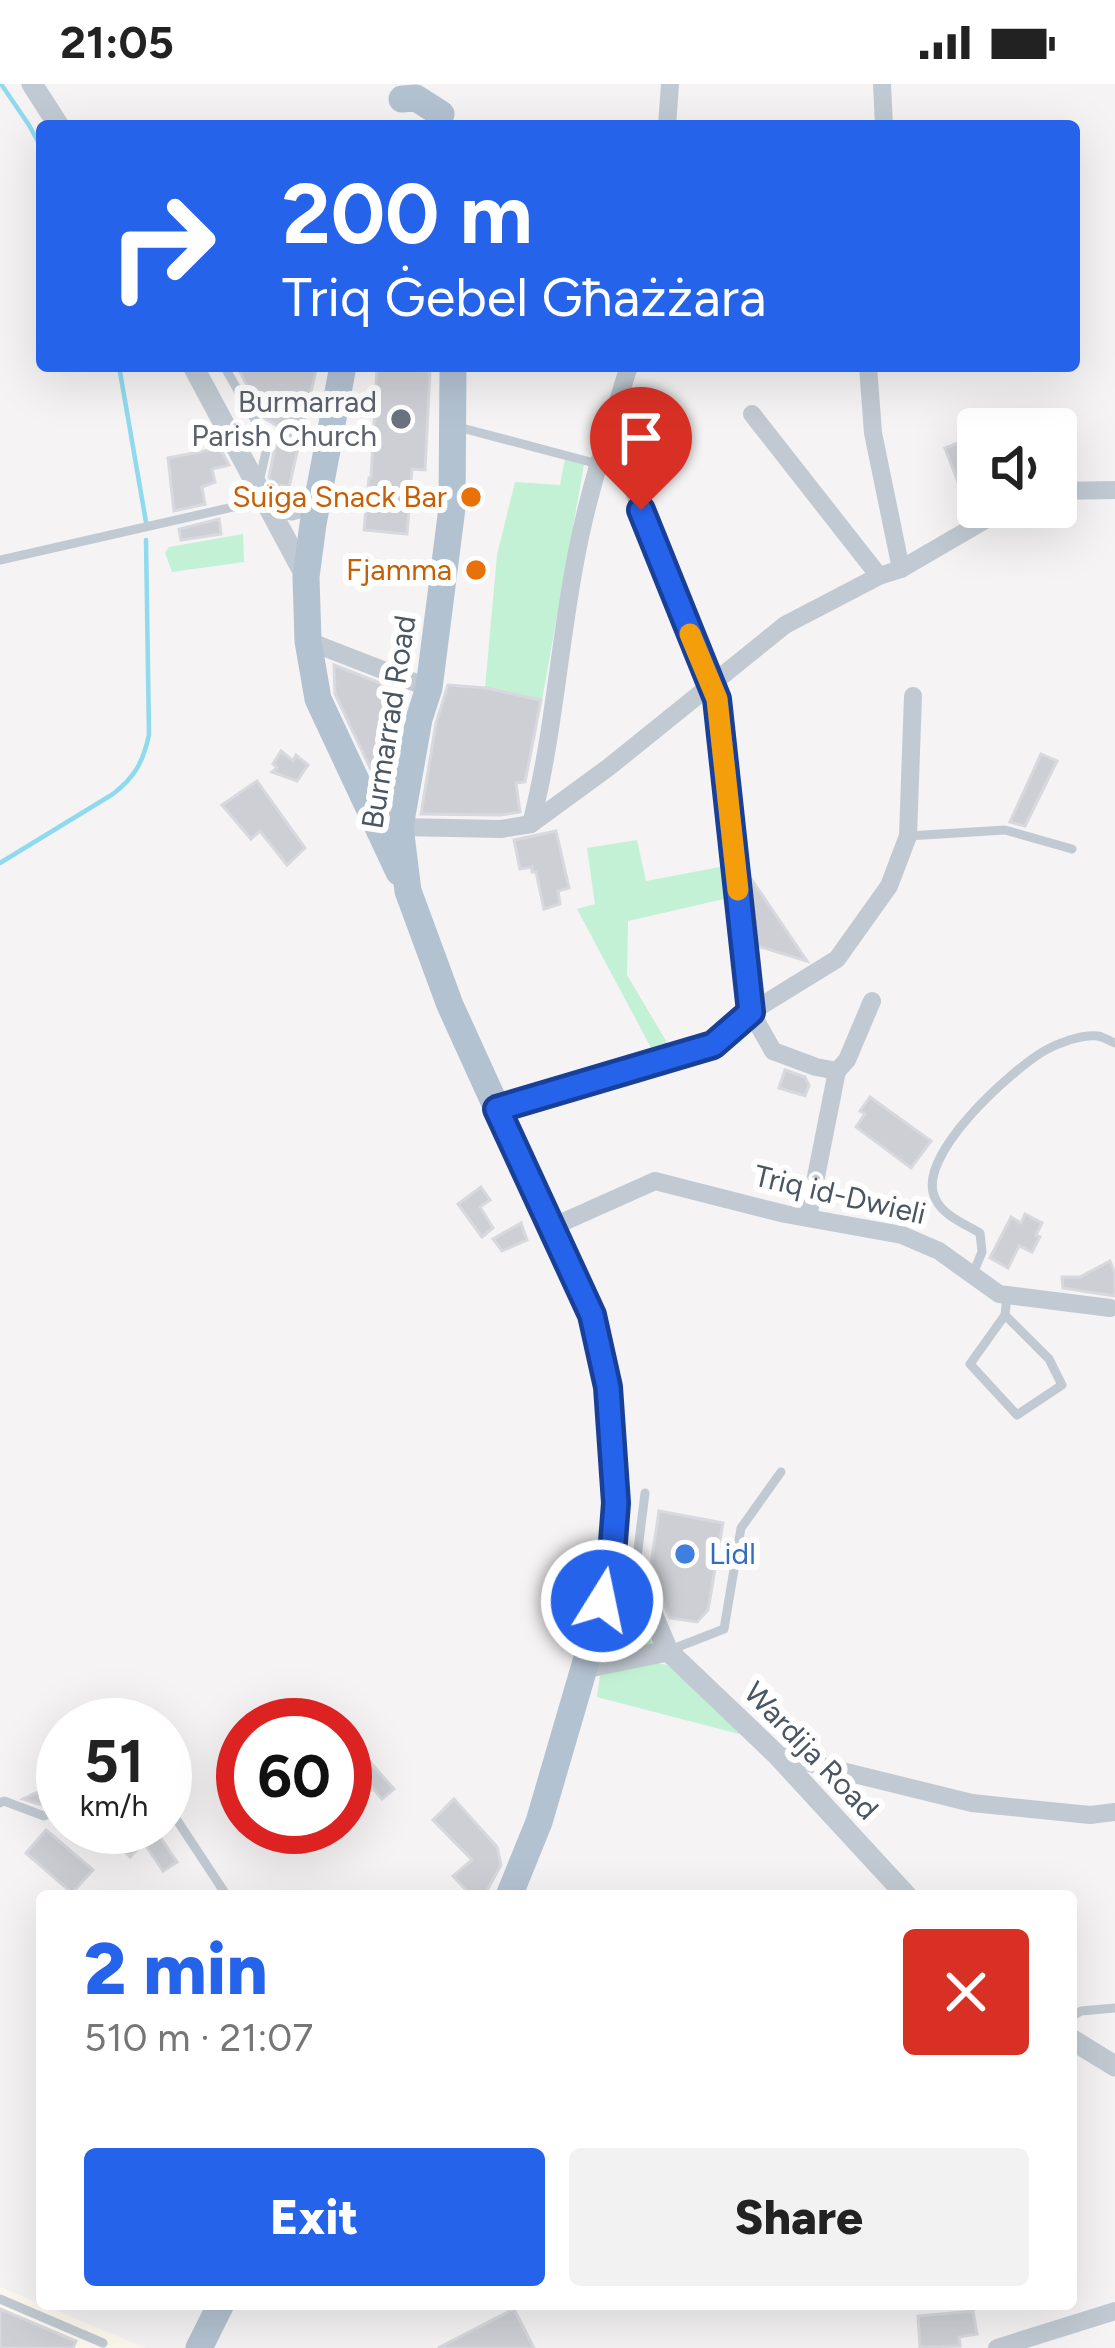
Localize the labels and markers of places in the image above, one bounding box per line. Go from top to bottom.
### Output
place label: Burmarrad Parish Church [191,383,377,454]
pin [590,387,692,510]
marker: Burmarrad Parish Church [388,406,414,432]
place label: Suiga Snack Bar [232,478,447,515]
marker: Suiga Snack Bar [458,484,484,510]
place label: Fjamma [346,551,452,588]
marker: Fjamma [463,557,489,583]
place label: Lidl [709,1535,756,1572]
marker: Lidl [672,1541,698,1567]

